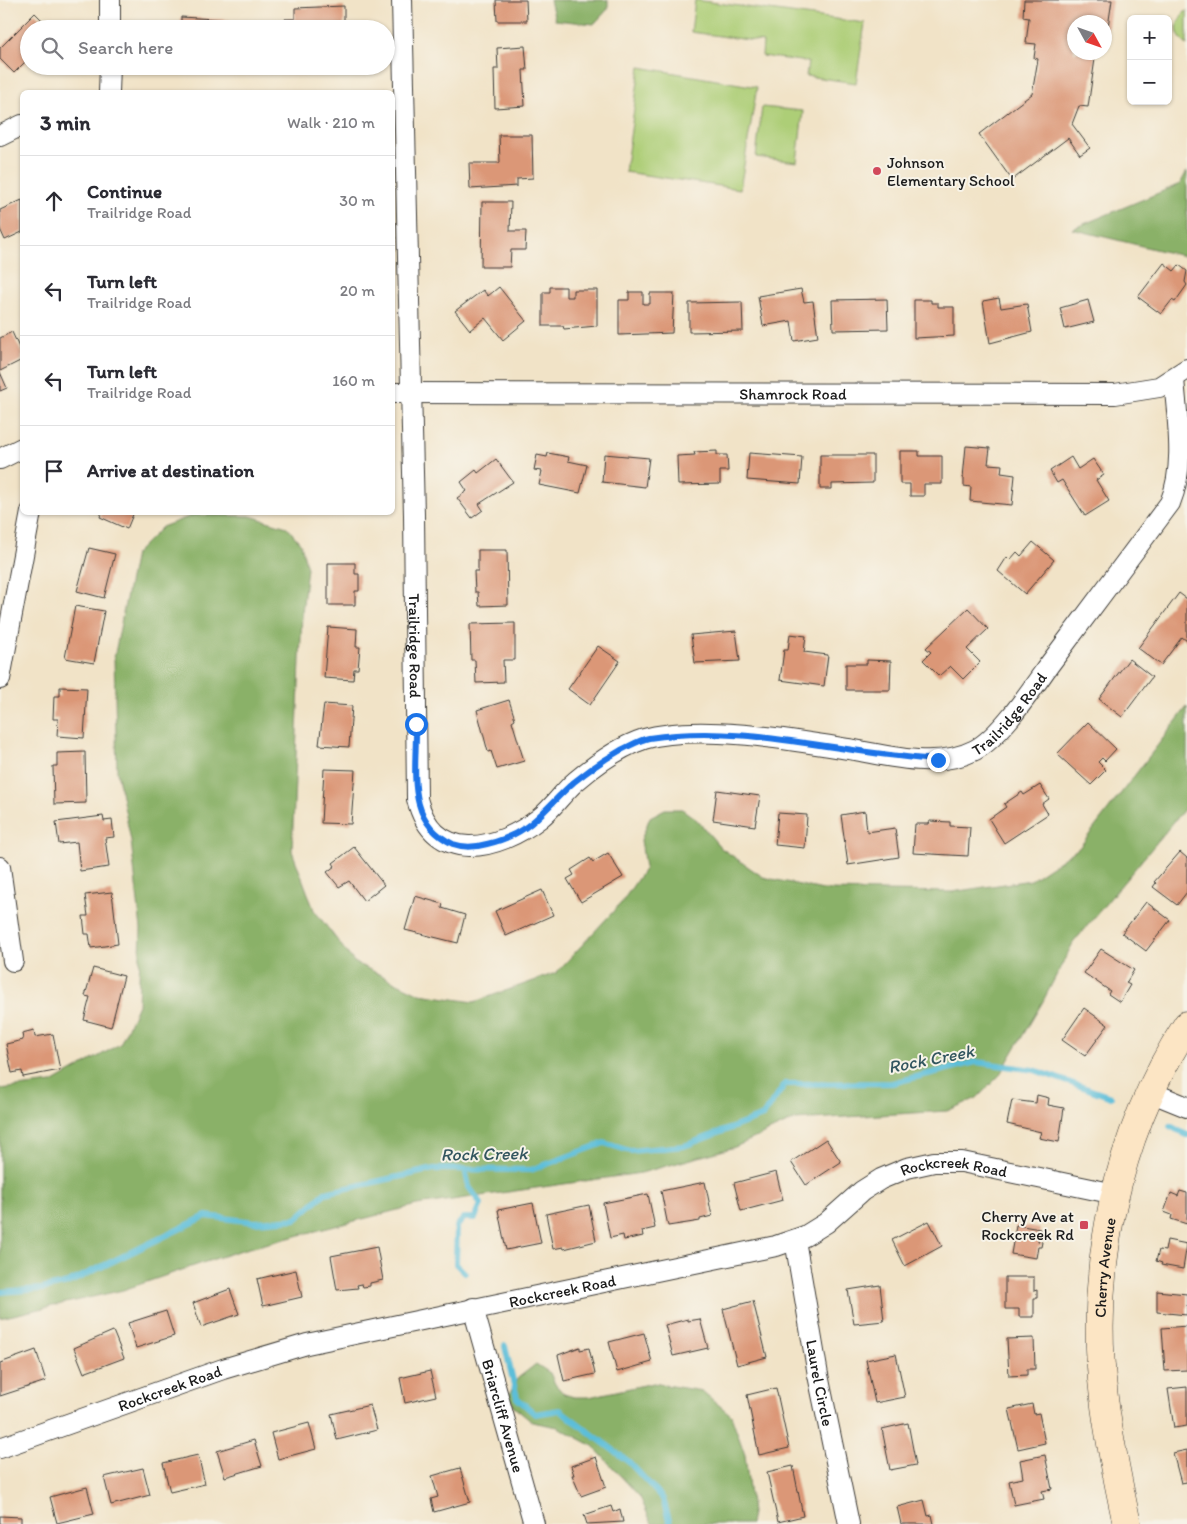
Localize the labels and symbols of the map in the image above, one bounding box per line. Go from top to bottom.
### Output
north arrow [1067,15,1112,60]
place label: Johnson Elementary School [887,153,1015,190]
marker: Johnson Elementary School [871,165,883,177]
street label: Shamrock Road [739,384,847,403]
street label: Trailridge Road [405,593,425,699]
street label: Trailridge Road [968,668,1051,759]
route start [405,713,428,736]
route end [927,749,950,772]
water label: Rock Creek [886,1040,977,1078]
water label: Rock Creek [440,1142,529,1166]
street label: Rockcreek Road [897,1153,1009,1181]
place label: Cherry Ave at Rockcreek Rd [981,1207,1074,1244]
street label: Cherry Avenue [1090,1215,1120,1318]
marker: Cherry Ave at Rockcreek Rd [1078,1219,1090,1231]
street label: Rockcreek Road [507,1270,618,1311]
street label: Laurel Circle [803,1338,838,1428]
street label: Briarcliff Avenue [478,1357,529,1475]
street label: Rockcreek Road [115,1361,224,1415]

